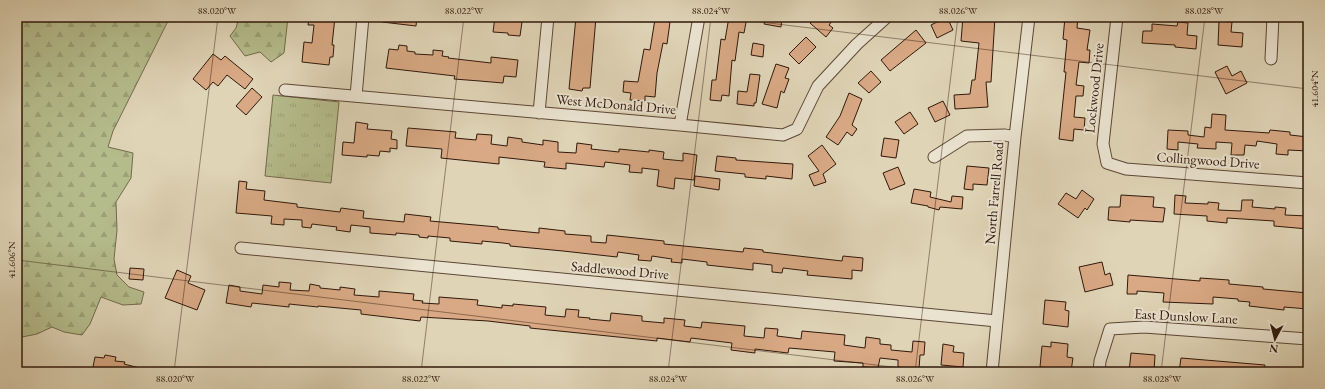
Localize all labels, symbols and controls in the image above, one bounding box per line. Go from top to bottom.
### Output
text: 88.020°W [198,4,237,17]
text: 88.022°W [445,4,484,17]
text: 88.024°W [692,4,731,17]
text: 88.026°W [939,4,978,17]
text: 88.028°W [1185,4,1224,17]
street label: Lockwood Drive [1080,42,1108,134]
text: 41.604°N [1308,70,1321,108]
street label: West McDonald Drive [555,90,677,118]
street label: North Farrell Road [981,140,1008,245]
street label: Collingwood Drive [1156,147,1261,173]
text: 41.606°N [5,241,18,279]
street label: Saddlewood Drive [570,257,670,283]
street label: East Dunslow Lane [1134,304,1239,328]
north arrow [1255,319,1295,359]
text: N [1268,341,1279,356]
text: 88.020°W [156,372,195,385]
text: 88.022°W [402,372,441,385]
text: 88.024°W [649,372,688,385]
text: 88.026°W [896,372,935,385]
text: 88.028°W [1143,372,1182,385]

